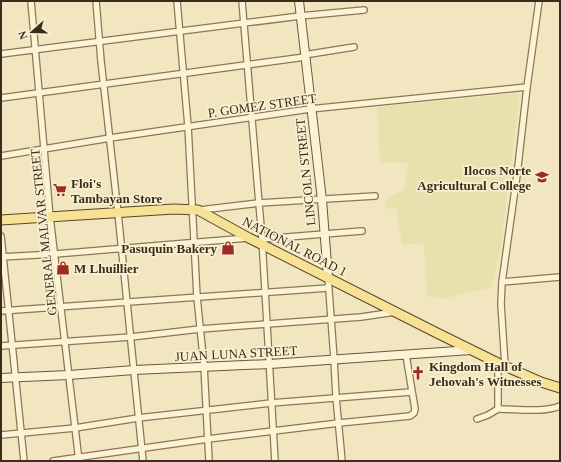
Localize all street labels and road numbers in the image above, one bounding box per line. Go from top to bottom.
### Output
street label: P. GOMEZ STREET [207,90,317,121]
street label: LINCOLN STREET [292,117,319,226]
street label: GENERAL MALVAR STREET [27,148,60,316]
street label: NATIONAL ROAD 1 [240,214,349,279]
street label: JUAN LUNA STREET [174,343,298,364]

